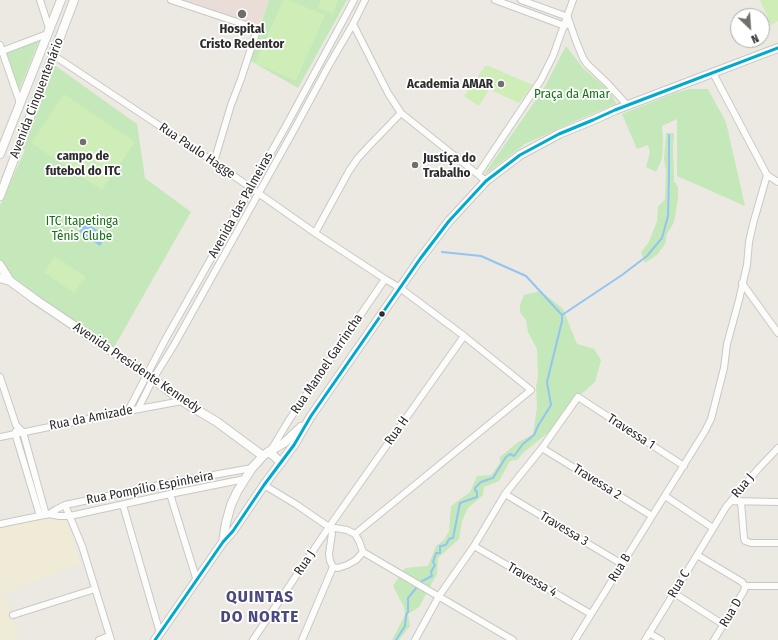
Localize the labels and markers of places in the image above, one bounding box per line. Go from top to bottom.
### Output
marker: Hospital Cristo Redentor [236,8,248,20]
place label: Hospital Cristo Redentor [200,21,284,52]
place label: Academia AMAR [407,76,493,92]
marker: Academia AMAR [496,79,506,89]
marker: campo de futebol do ITC [78,137,88,147]
place label: campo de futebol do ITC [45,148,121,179]
place label: Justiça do Trabalho [423,150,476,181]
marker: Justiça do Trabalho [410,160,420,170]
unlabelled marker [377,309,387,319]

